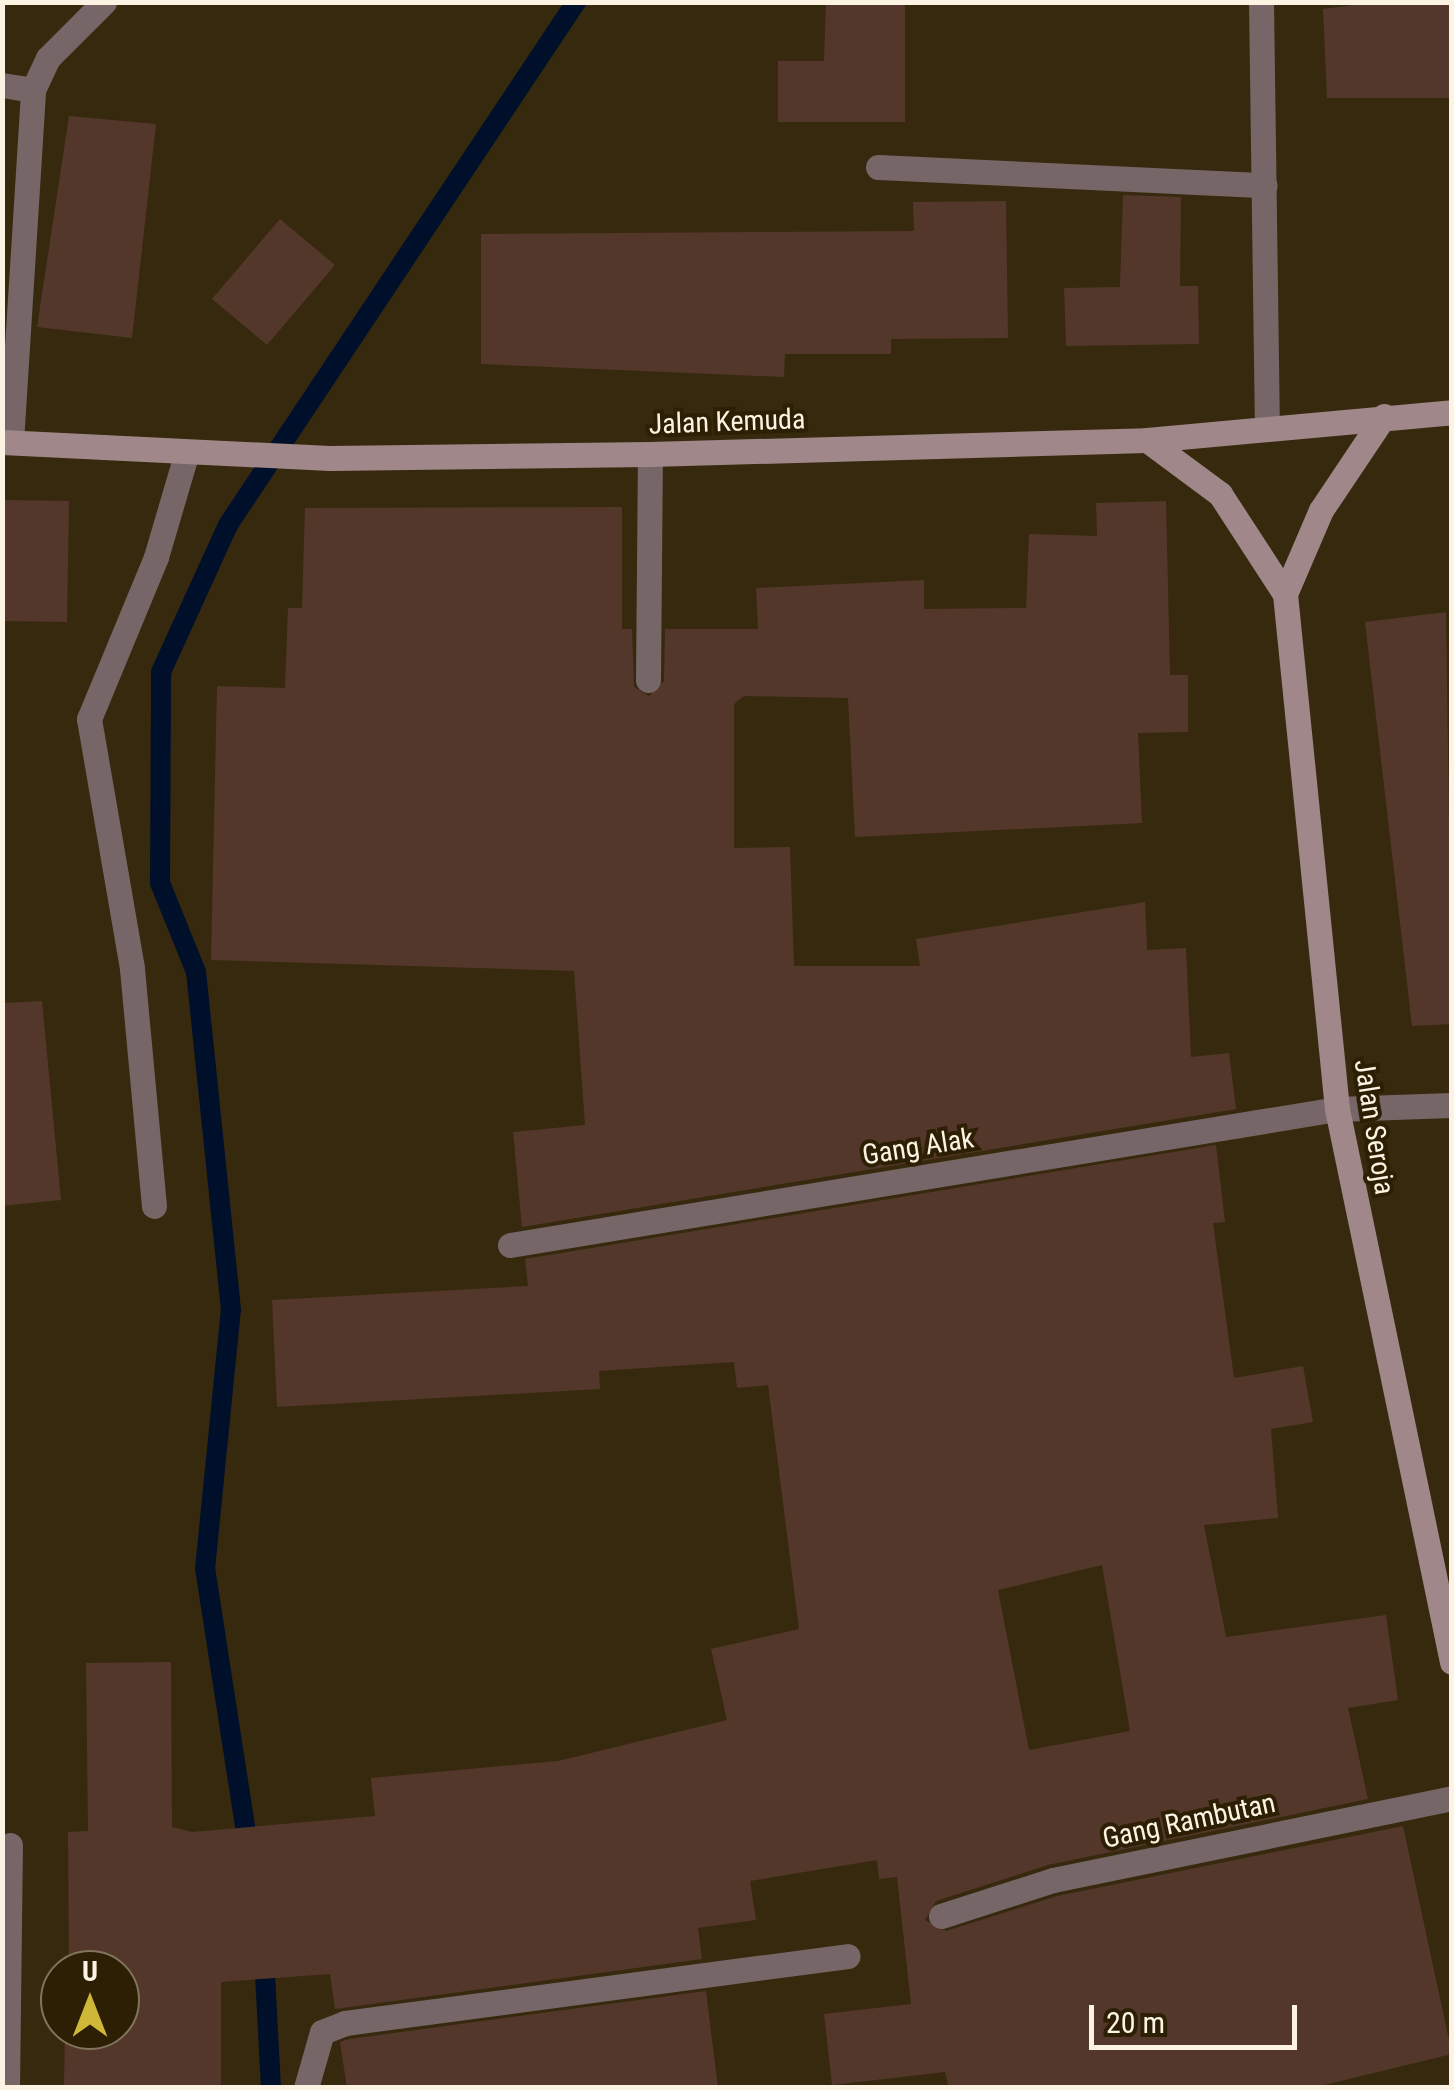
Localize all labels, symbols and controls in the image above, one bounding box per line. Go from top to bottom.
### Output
street label: Jalan Kemuda [648,402,806,442]
street label: Jalan Seroja [1347,1057,1401,1197]
street label: Gang Alak [860,1122,976,1172]
street label: Gang Rambutan [1100,1786,1278,1856]
north arrow [40,1950,140,2050]
text: U [82,1955,98,1988]
scale bar [1094,1985,1302,2047]
text: 20 m [1106,2005,1165,2040]

